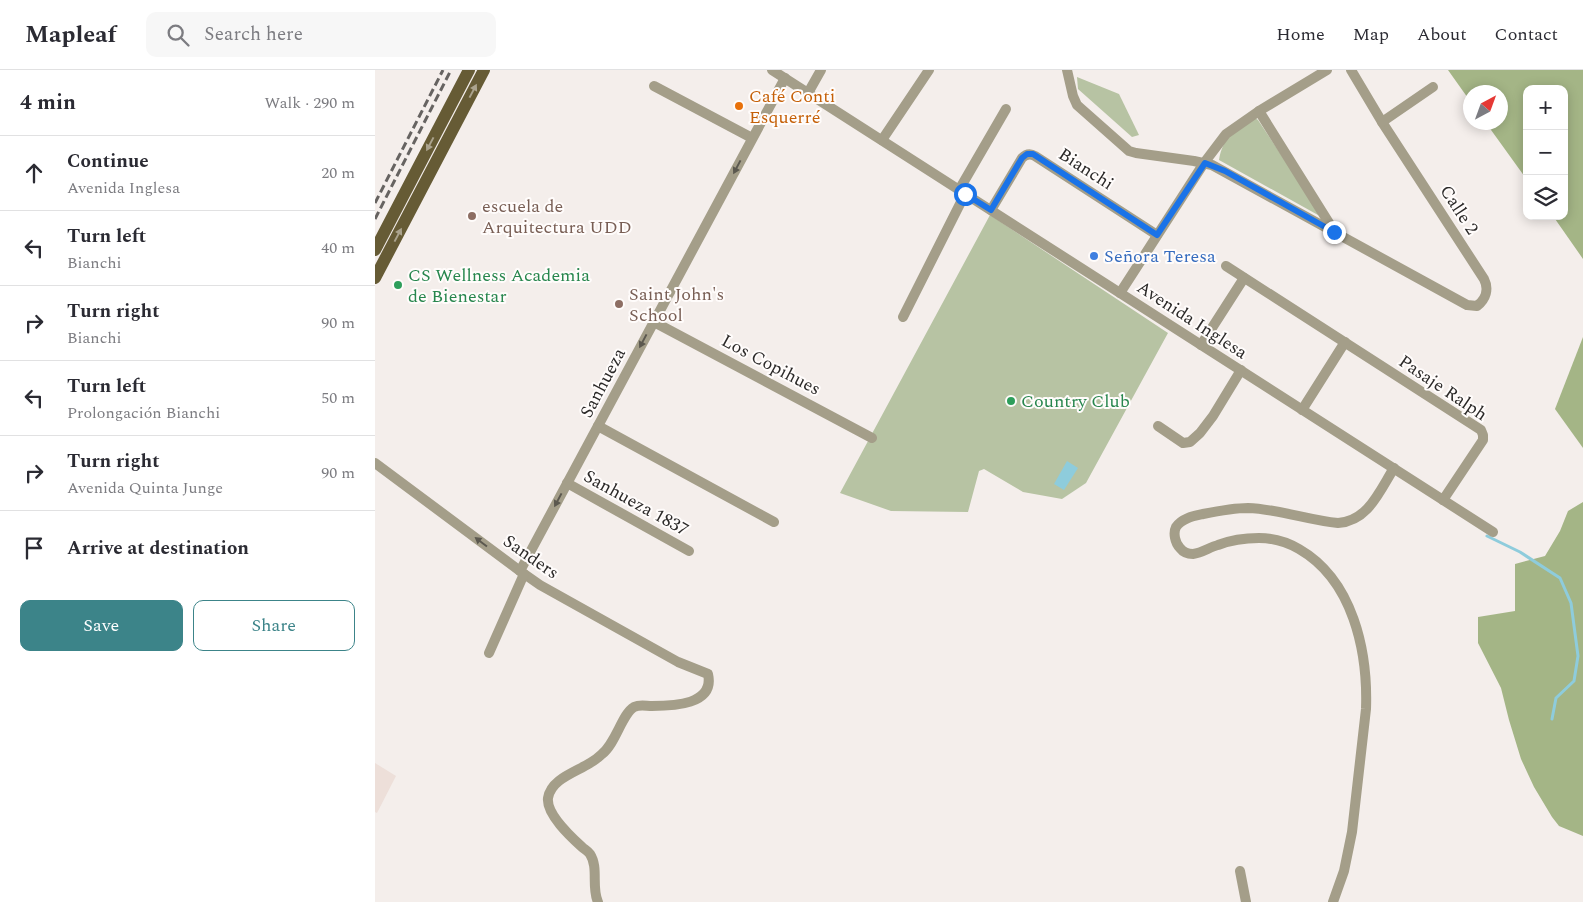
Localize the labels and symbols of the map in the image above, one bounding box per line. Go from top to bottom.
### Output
place label: Café Conti Esquerré [749,83,835,131]
one-way arrow [469,84,477,99]
north arrow [1463,85,1508,130]
marker: Café Conti Esquerré [733,100,745,112]
one-way arrow [426,137,434,151]
street label: Bianchi [1053,141,1119,197]
one-way arrow [733,160,741,174]
street label: Calle 2 [1433,180,1485,240]
route start [954,183,977,206]
place label: escuela de Arquitectura UDD [482,193,632,241]
marker: escuela de Arquitectura UDD [466,210,478,222]
route end [1323,221,1346,244]
one-way arrow [394,228,402,243]
place label: Señora Teresa [1104,243,1216,270]
marker: Señora Teresa [1088,250,1100,262]
place label: CS Wellness Academia de Bienestar [408,262,590,310]
street label: Avenida Inglesa [1131,274,1253,366]
marker: CS Wellness Academia de Bienestar [392,279,404,291]
place label: Saint John's School [629,281,724,329]
marker: Saint John's School [613,298,625,310]
street label: Los Copihues [717,327,825,403]
one-way arrow [639,334,648,348]
street label: Sanhueza [573,343,633,423]
street label: Pasaje Ralph [1393,348,1493,428]
place label: Country Club [1021,388,1130,415]
marker: Country Club [1005,395,1017,407]
street label: Sanhueza 1837 [579,463,693,543]
one-way arrow [554,492,562,507]
street label: Sanders [497,528,565,586]
one-way arrow [474,537,488,547]

